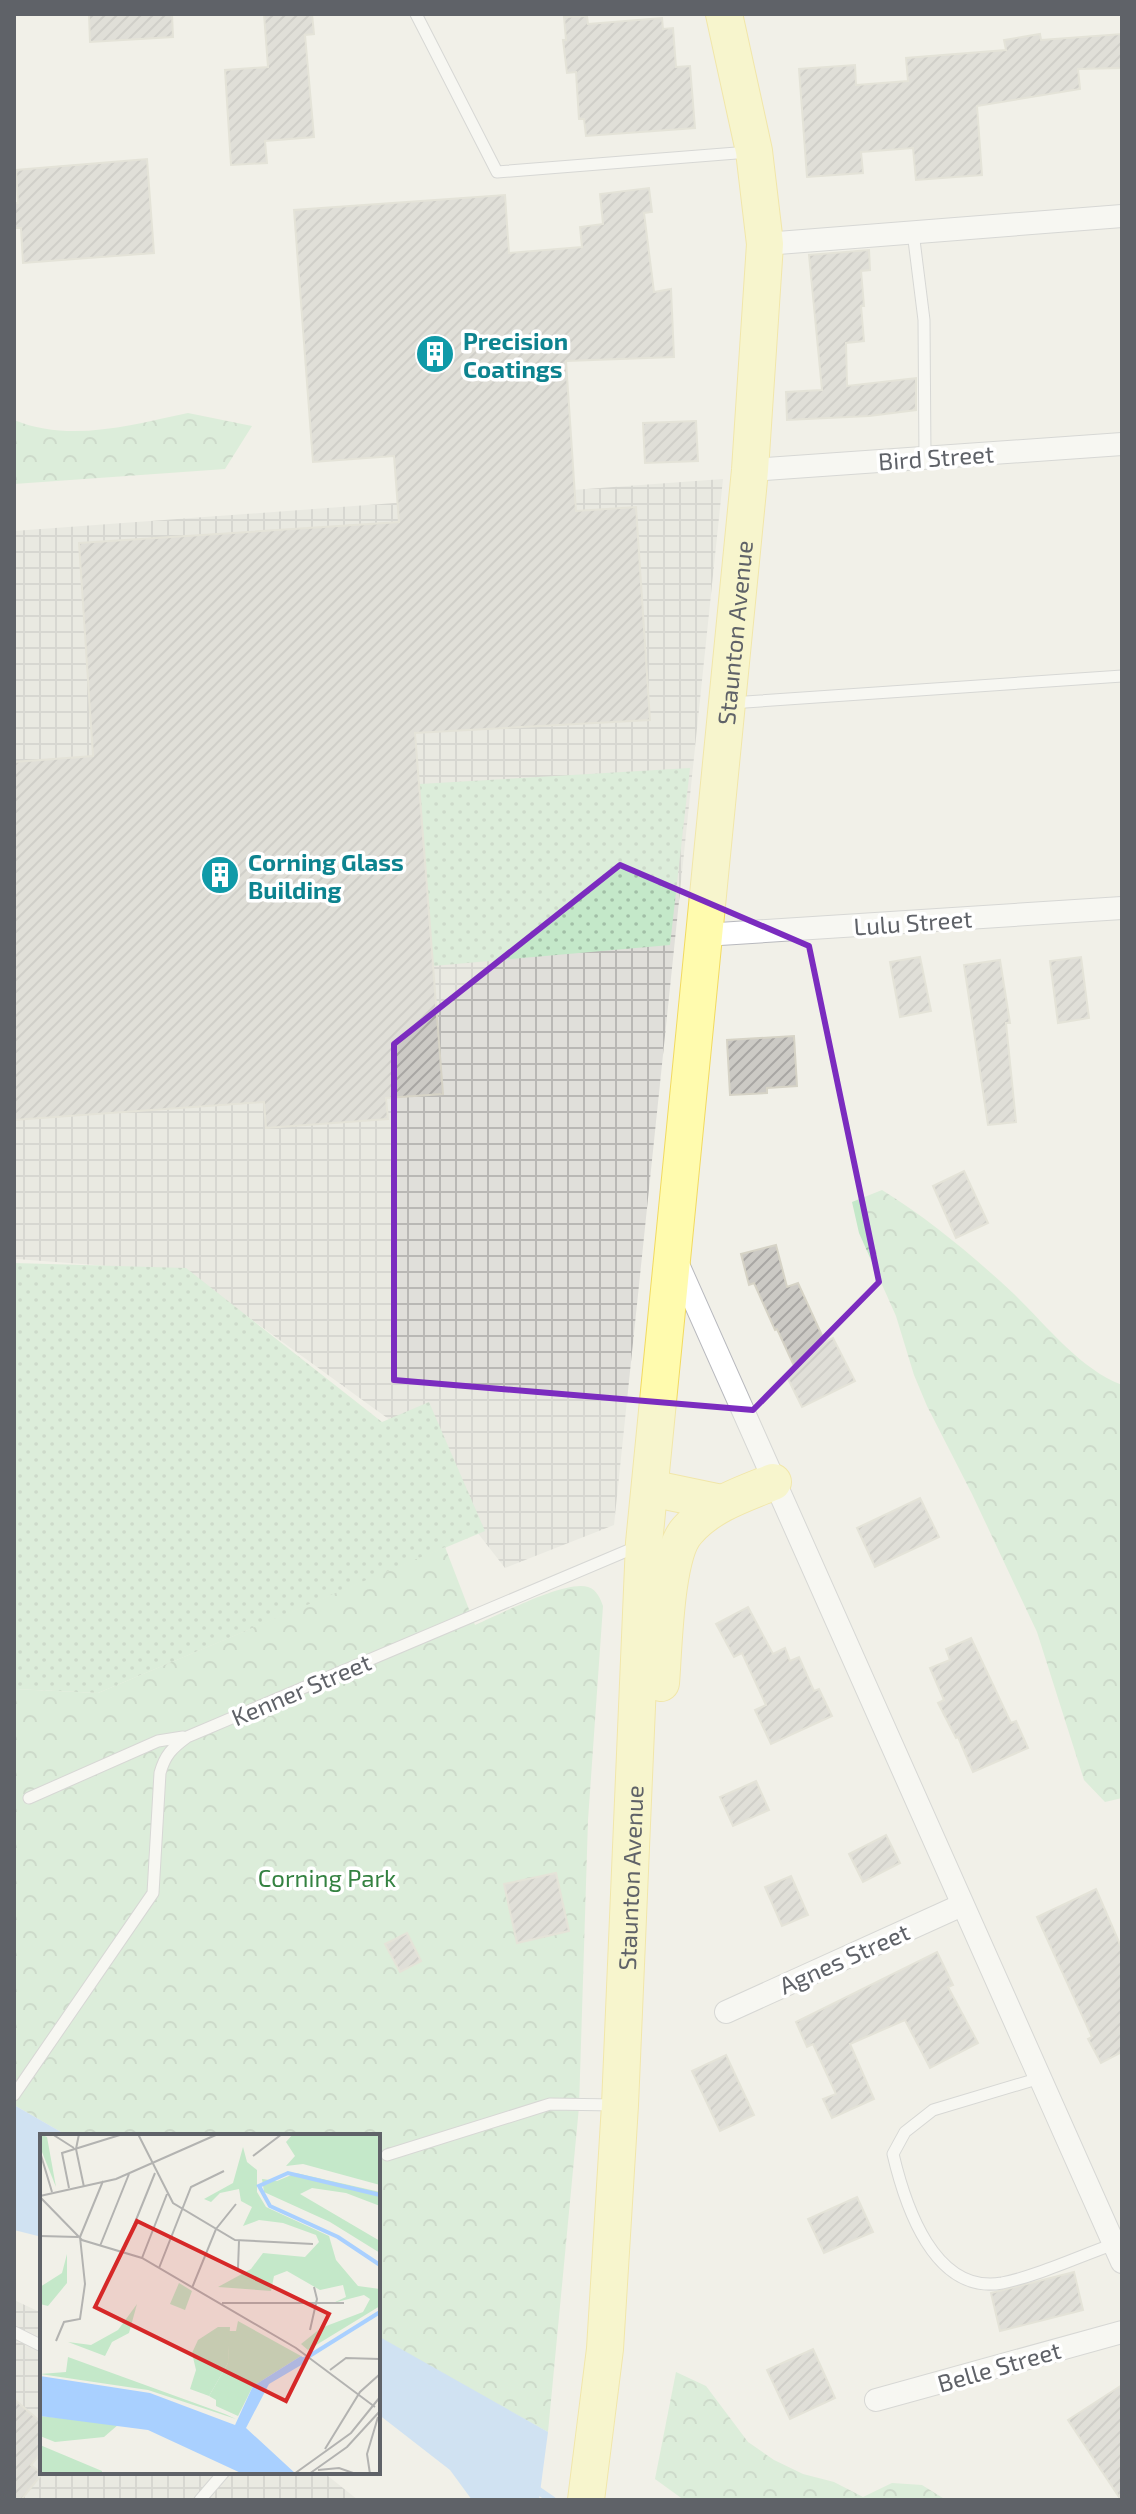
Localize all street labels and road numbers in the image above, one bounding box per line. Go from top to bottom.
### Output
street label: Bird Street [877,438,995,476]
street label: Staunton Avenue [710,539,757,726]
street label: Lulu Street [853,903,973,941]
street label: Kenner Street [227,1647,375,1731]
street label: Staunton Avenue [611,1785,648,1971]
street label: Agnes Street [774,1916,914,2000]
street label: Belle Street [934,2335,1064,2397]

